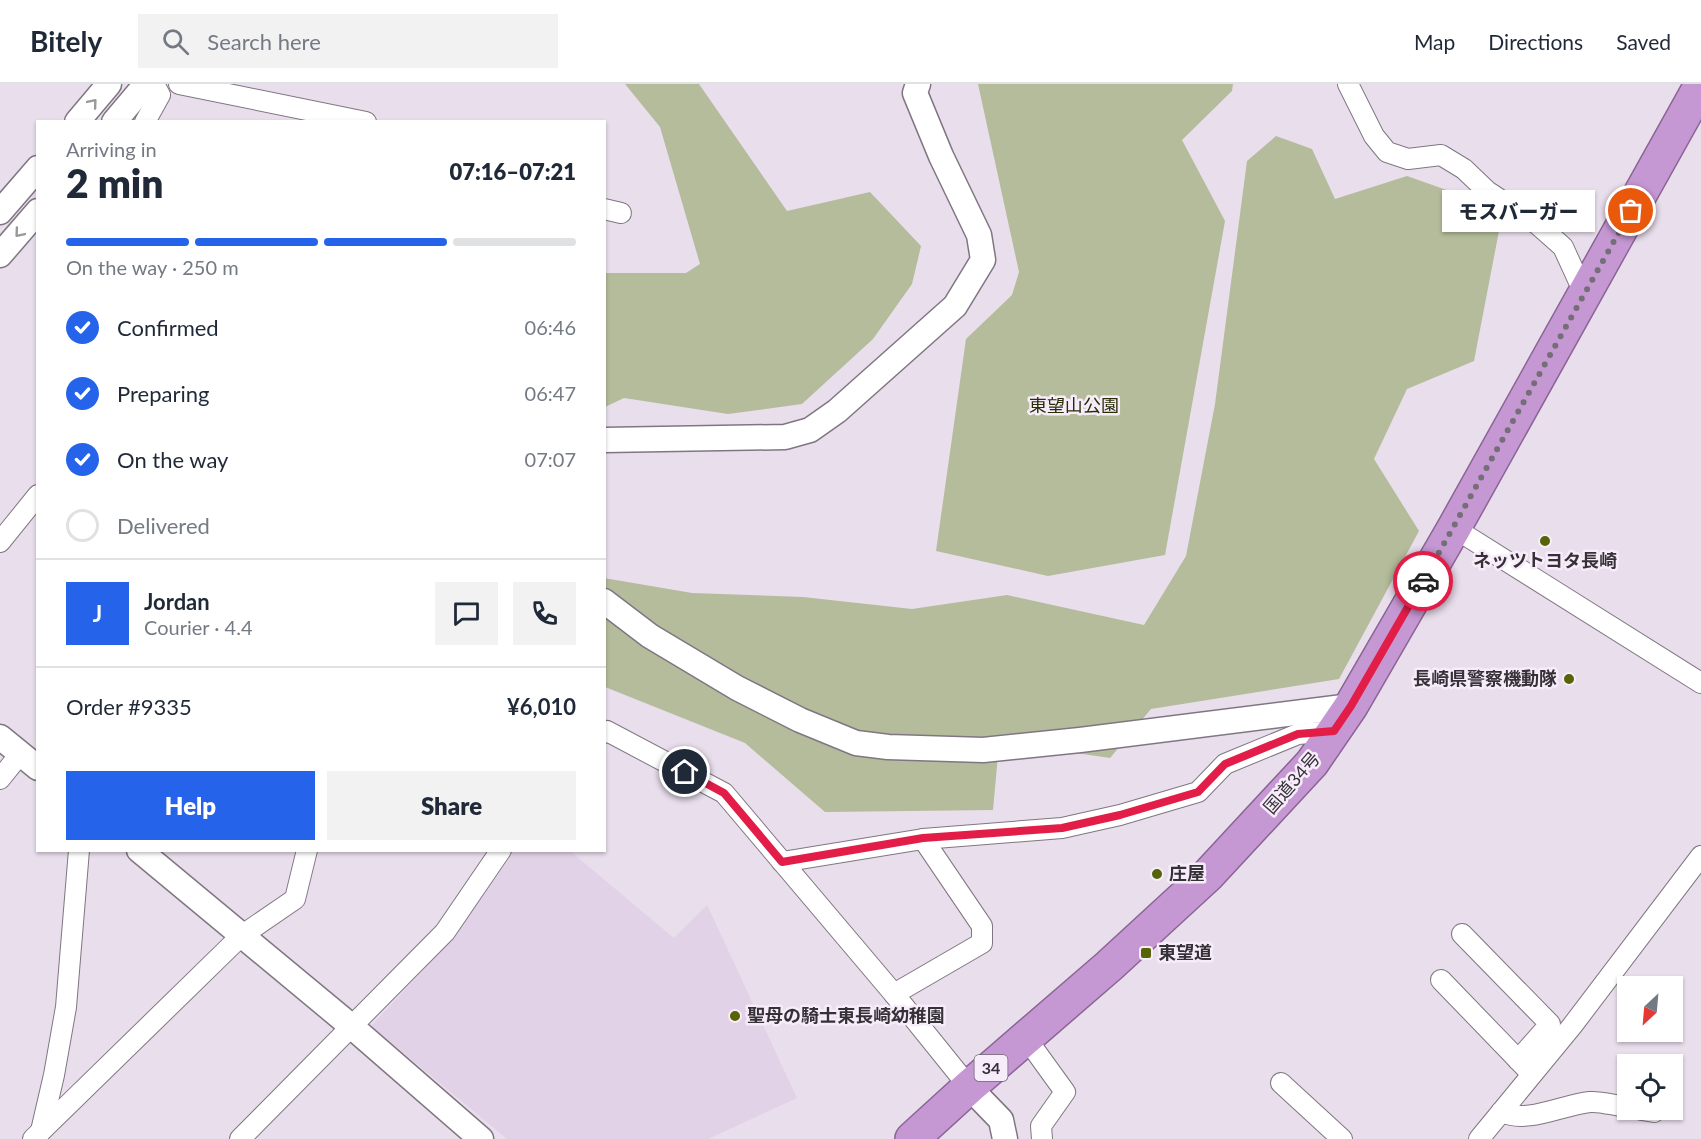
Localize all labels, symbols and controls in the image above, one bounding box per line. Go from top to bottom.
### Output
search box [138,14,558,68]
text: Bitely [30,24,102,58]
icon: search [159,25,192,58]
text: Search here [207,28,321,55]
text: Map [1414,29,1455,54]
text: Directions [1488,29,1583,54]
text: Saved [1616,29,1671,54]
one-way arrow [86,99,97,110]
text: Arriving in [66,137,157,161]
text: 07:16–07:21 [450,158,576,185]
text: 2 min [66,160,163,206]
pin [1605,185,1656,236]
callout: モスバーガー [1442,190,1595,232]
icon: bag [1614,194,1647,227]
text: モスバーガー [1459,199,1579,223]
one-way arrow [15,226,26,237]
text: On the way · 250 m [66,255,239,279]
icon: check [66,311,99,344]
text: Confirmed [117,314,219,341]
text: 06:46 [525,315,576,339]
icon: check [66,377,99,410]
text: Preparing [117,380,209,407]
text: 06:47 [525,381,576,405]
park label: 東望山公園 [1029,394,1119,416]
icon: check [66,443,99,476]
text: On the way [117,446,228,473]
text: 07:07 [525,447,576,471]
text: Delivered [117,512,210,539]
marker: ネッツトヨタ長崎 [1538,534,1552,548]
place label: ネッツトヨタ長崎 [1473,549,1617,571]
courier [1393,551,1453,611]
icon: car [1407,565,1440,598]
button: chat [435,582,498,645]
button: phone [513,582,576,645]
text: Jordan [144,588,210,615]
text: J [93,600,102,627]
text: Courier · 4.4 [144,615,253,639]
place label: 長崎県警察機動隊 [1413,667,1557,689]
marker: 長崎県警察機動隊 [1562,672,1576,686]
text: Order #9335 [66,693,192,720]
text: ¥6,010 [507,693,576,720]
pin [659,746,710,797]
street label: 国道34号 [1258,747,1324,818]
icon: home [668,755,701,788]
button: Help [66,771,315,840]
button: Share [327,771,576,840]
place label: 庄屋 [1169,862,1205,884]
marker: 庄屋 [1150,867,1164,881]
place label: 東望道 [1158,941,1212,963]
marker: 東望道 [1139,946,1153,960]
north arrow [1617,976,1683,1042]
map controls [1617,976,1683,1120]
place label: 聖母の騎士東長崎幼稚園 [747,1004,945,1026]
marker: 聖母の騎士東長崎幼稚園 [728,1009,742,1023]
button: locate [1617,1054,1683,1120]
road number: 34 [974,1055,1008,1081]

